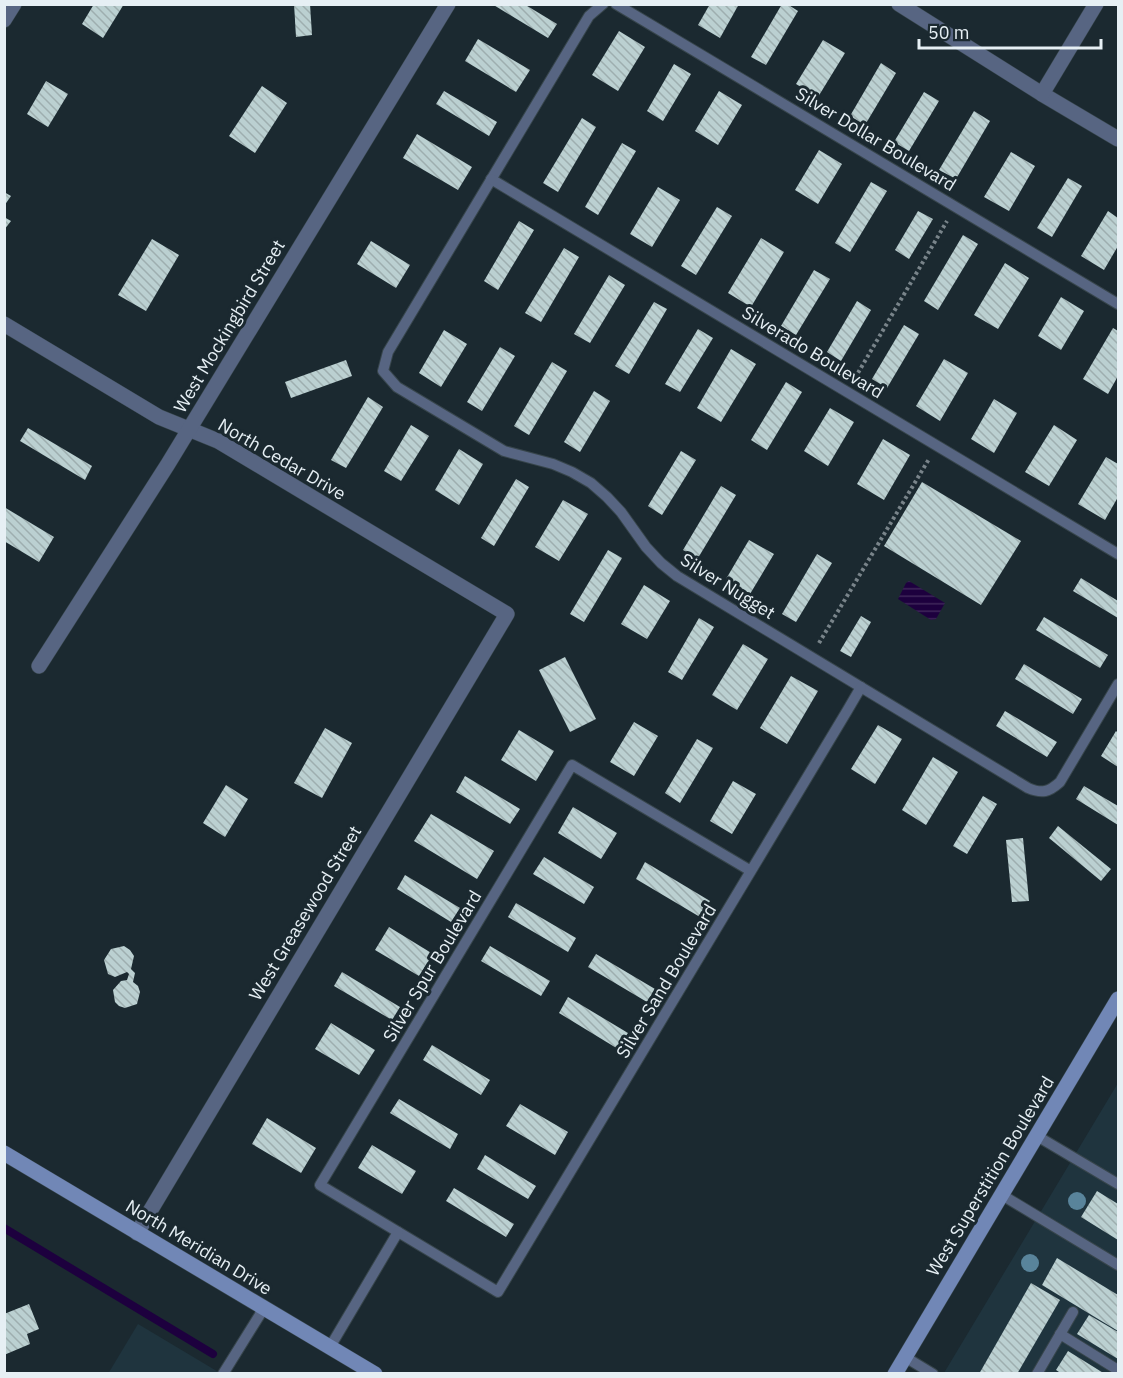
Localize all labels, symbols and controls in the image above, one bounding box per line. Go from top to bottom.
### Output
scale bar [919,12,1100,50]
text: 50 m [928,21,970,44]
street label: Silver Dollar Boulevard [791,82,961,196]
street label: West Mockingbird Street [168,235,290,417]
street label: Silverado Boulevard [738,301,888,403]
street label: North Cedar Drive [214,413,350,505]
street label: Silver Nugget [676,548,780,624]
street label: West Greasewood Street [244,821,366,1005]
street label: Silver Spur Boulevard [378,886,486,1046]
street label: Silver Sand Boulevard [611,900,721,1062]
street label: West Superstition Boulevard [921,1072,1059,1280]
street label: North Meridian Drive [122,1194,276,1300]

